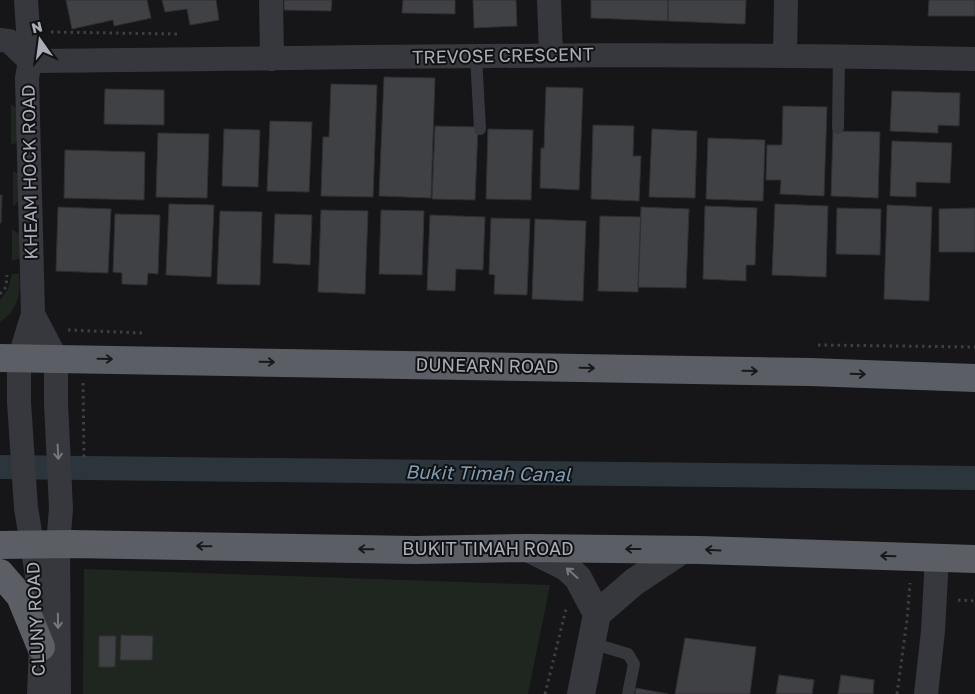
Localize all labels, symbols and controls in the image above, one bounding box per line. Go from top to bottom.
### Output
north arrow [15,15,65,65]
text: N [30,17,44,36]
street label: TREVOSE CRESCENT [412,42,594,68]
street label: KHEAM HOCK ROAD [16,84,42,260]
street label: DUNEARN ROAD [415,353,559,377]
one-way arrow [97,355,113,364]
one-way arrow [259,358,275,367]
one-way arrow [579,363,595,373]
one-way arrow [742,366,758,376]
one-way arrow [850,369,866,379]
one-way arrow [54,443,63,459]
water label: Bukit Timah Canal [405,460,572,485]
street label: BUKIT TIMAH ROAD [402,537,574,559]
one-way arrow [196,542,212,551]
one-way arrow [625,544,642,554]
one-way arrow [358,545,374,554]
one-way arrow [705,546,721,555]
one-way arrow [880,551,896,561]
street label: CLUNY ROAD [21,561,49,677]
one-way arrow [565,567,578,578]
one-way arrow [53,612,63,629]

